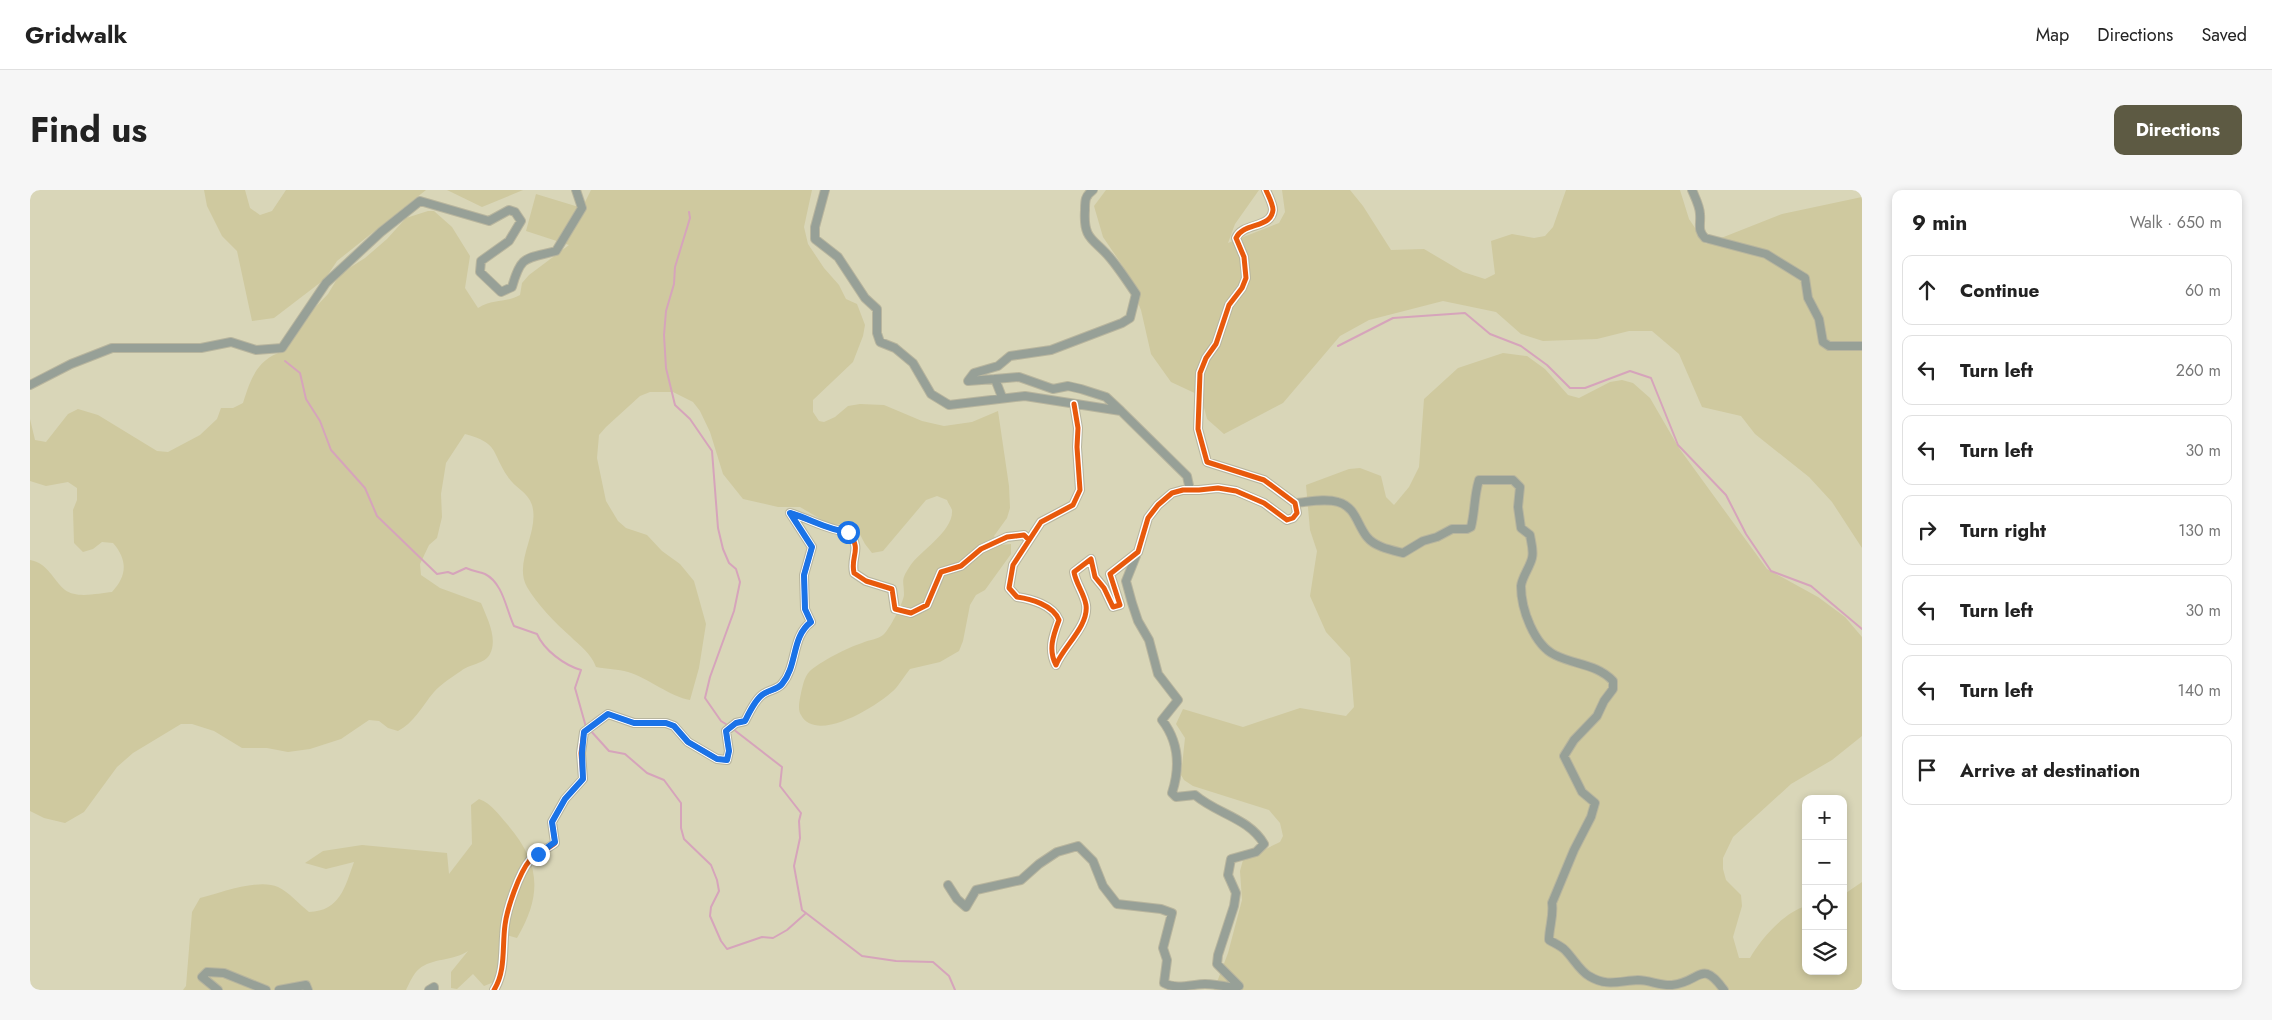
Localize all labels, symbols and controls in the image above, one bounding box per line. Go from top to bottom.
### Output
text: Gridwalk [25,17,127,52]
text: Map [2036,22,2069,48]
text: Directions [2097,22,2173,48]
text: Saved [2201,22,2247,48]
text: Find us [30,105,147,155]
button: Directions [2114,105,2242,155]
text: 9 min [1912,208,1967,238]
text: Walk · 650 m [2130,211,2222,234]
icon: ahead [1913,276,1941,304]
text: Continue [1960,277,2039,304]
text: 60 m [2185,279,2221,302]
icon: left [1913,356,1941,384]
text: Turn left [1960,357,2033,384]
text: 260 m [2176,359,2221,382]
icon: left [1913,436,1941,464]
text: Turn left [1960,437,2033,464]
text: 30 m [2185,439,2221,462]
icon: right [1913,516,1941,544]
text: Turn right [1960,517,2046,544]
text: 130 m [2178,519,2221,542]
route start [837,521,860,544]
icon: left [1913,596,1941,624]
text: Turn left [1960,597,2033,624]
text: 30 m [2185,599,2221,622]
icon: left [1913,676,1941,704]
text: Turn left [1960,677,2033,704]
text: 140 m [2178,679,2221,702]
icon: arrive [1913,756,1941,784]
text: Arrive at destination [1960,757,2140,784]
map controls [1802,795,1847,975]
button: + [1802,795,1847,840]
button: − [1802,840,1847,885]
route end [527,843,550,866]
button: locate [1802,885,1847,930]
button: layers [1802,930,1847,975]

